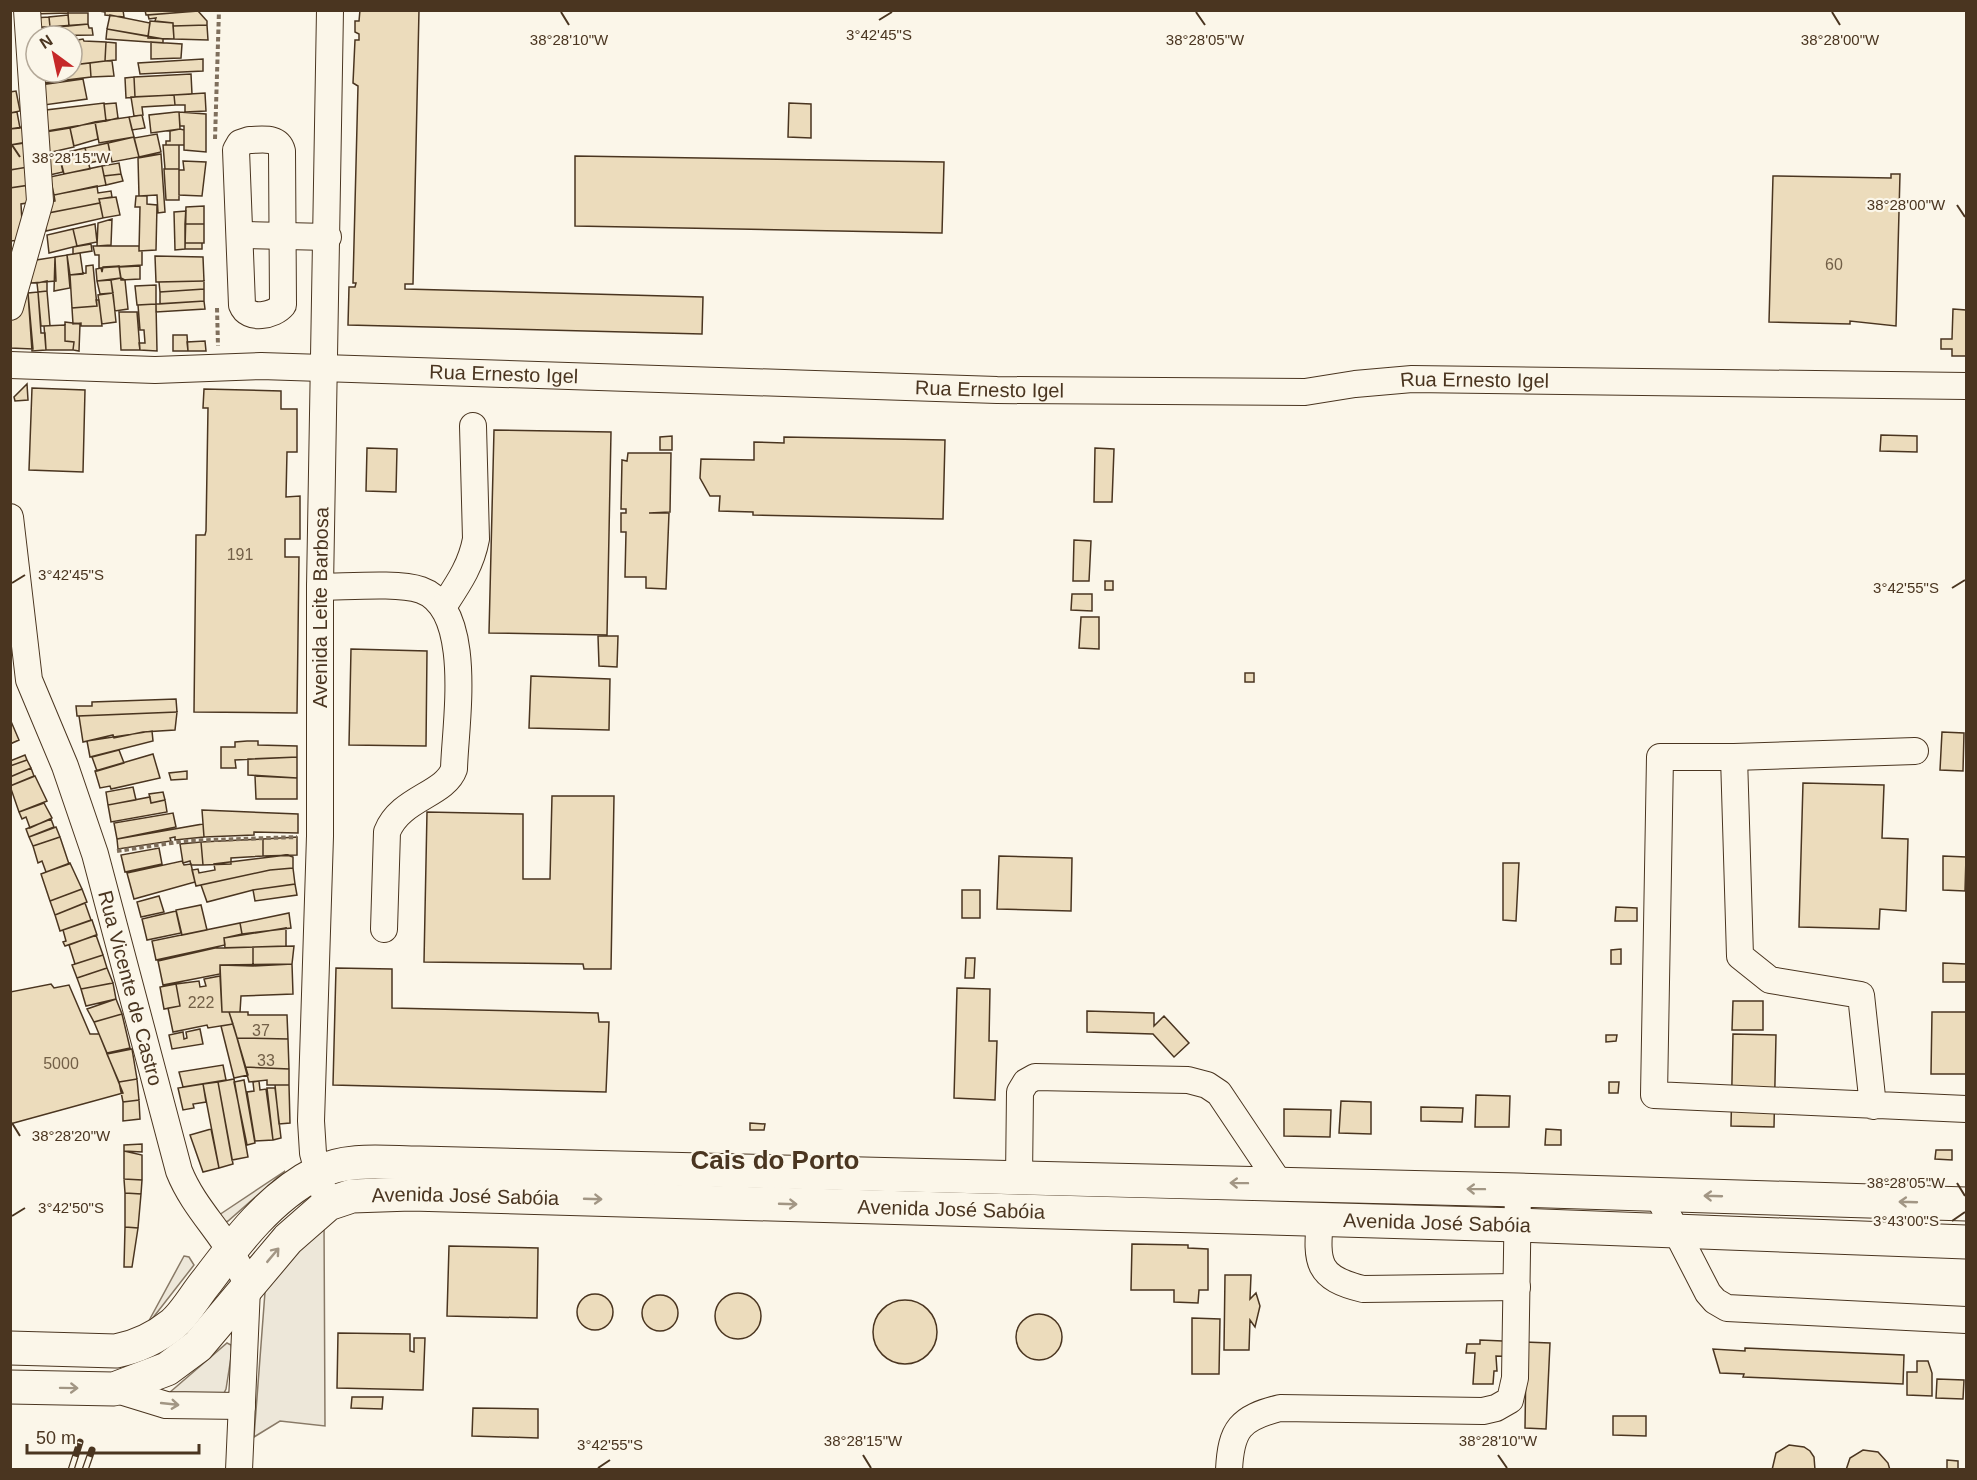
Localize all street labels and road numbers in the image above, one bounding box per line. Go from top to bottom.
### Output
street label: Rua Ernesto Igel [429,360,579,387]
street label: Rua Ernesto Igel [1399,368,1549,392]
street label: Rua Ernesto Igel [915,376,1064,401]
street label: Avenida Leite Barbosa [309,506,332,708]
street label: Rua Vicente de Castro [94,888,167,1088]
street label: Avenida José Sabóia [371,1183,560,1209]
street label: Avenida José Sabóia [857,1196,1046,1223]
street label: Avenida José Sabóia [1343,1209,1532,1237]

